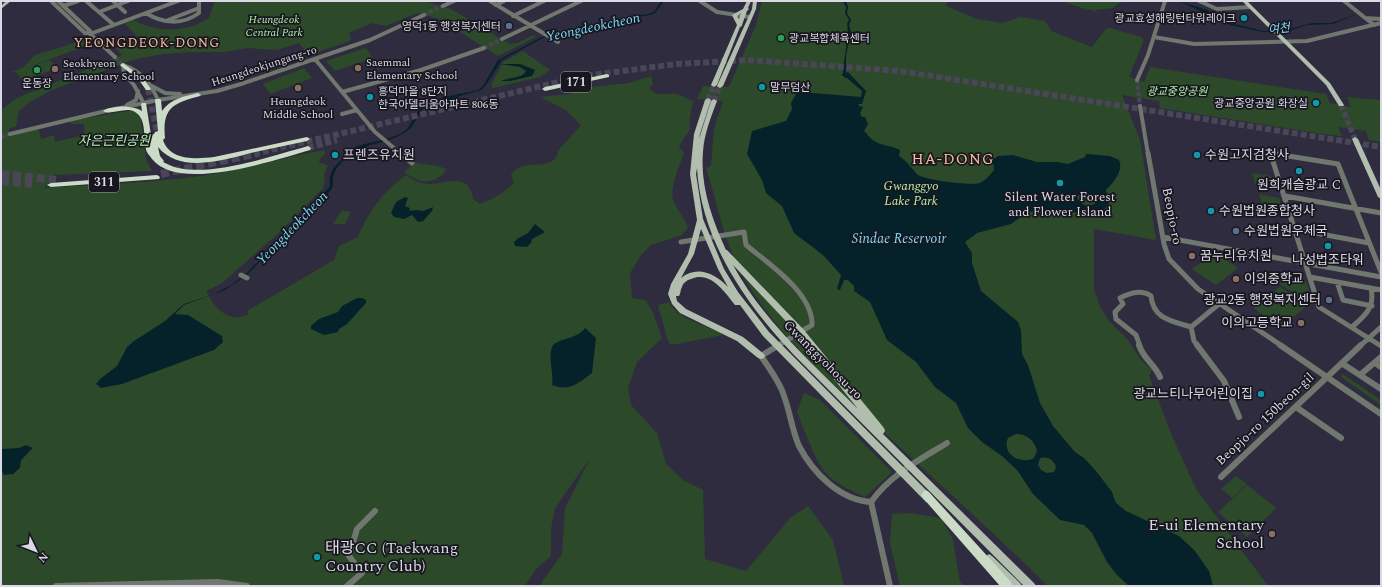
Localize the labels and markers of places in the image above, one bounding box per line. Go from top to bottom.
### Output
place label: 광교효성해링턴타워레이크 [1115,10,1236,27]
marker: 광교효성해링턴타워레이크 [1239,13,1249,23]
place label: 영덕1동 행정복지센터 [402,18,501,35]
marker: 영덕1동 행정복지센터 [504,21,514,31]
place label: 광교복합체육센터 [789,30,870,47]
marker: 광교복합체육센터 [776,33,786,43]
place label: Saemmal Elementary School [366,54,458,84]
place label: Seokhyeon Elementary School [63,55,155,85]
marker: Saemmal Elementary School [353,63,363,73]
marker: Seokhyeon Elementary School [50,64,60,74]
marker: 운동장 [32,65,42,75]
place label: 운동장 [22,75,52,92]
place label: 말무덤산 [770,79,810,96]
marker: 말무덤산 [757,82,767,92]
marker: Heungdeok Middle School [293,83,303,93]
place label: 흥덕마을 8단지 한국아델리움아파트 806동 [378,83,498,113]
marker: 흥덕마을 8단지 한국아델리움아파트 806동 [365,92,375,102]
place label: Heungdeok Middle School [263,93,333,123]
place label: 광교중앙공원 화장실 [1214,95,1308,112]
marker: 광교중앙공원 화장실 [1311,98,1321,108]
place label: 프렌즈유치원 [343,145,415,165]
place label: 수원고지검청사 [1205,145,1289,165]
marker: 프렌즈유치원 [330,150,340,160]
marker: 수원고지검청사 [1192,150,1202,160]
marker: 원희캐슬광교 C [1294,166,1304,176]
place label: 원희캐슬광교 C [1257,175,1341,195]
marker: Silent Water Forest and Flower Island [1055,178,1065,188]
place label: Silent Water Forest and Flower Island [1005,187,1116,222]
place label: 수원법원종합청사 [1219,201,1315,221]
marker: 수원법원종합청사 [1206,206,1216,216]
place label: 수원법원우체국 [1244,221,1328,241]
marker: 수원법원우체국 [1231,226,1241,236]
marker: 나성법조타워 [1323,241,1333,251]
place label: 꿈누리유치원 [1200,246,1272,266]
place label: 나성법조타워 [1292,250,1364,270]
marker: 꿈누리유치원 [1187,251,1197,261]
place label: 이의중학교 [1244,269,1304,289]
marker: 이의중학교 [1231,274,1241,284]
place label: 광교2동 행정복지센터 [1204,290,1321,310]
marker: 광교2동 행정복지센터 [1324,295,1334,305]
place label: 이의고등학교 [1221,313,1293,333]
marker: 이의고등학교 [1296,318,1306,328]
place label: 광교느티나무어린이집 [1133,384,1253,404]
marker: 광교느티나무어린이집 [1256,389,1266,399]
place label: E-ui Elementary School [1148,513,1265,555]
marker: E-ui Elementary School [1267,529,1277,539]
place label: 태광CC (Taekwang Country Club) [325,536,458,578]
marker: 태광CC (Taekwang Country Club) [312,552,322,562]

